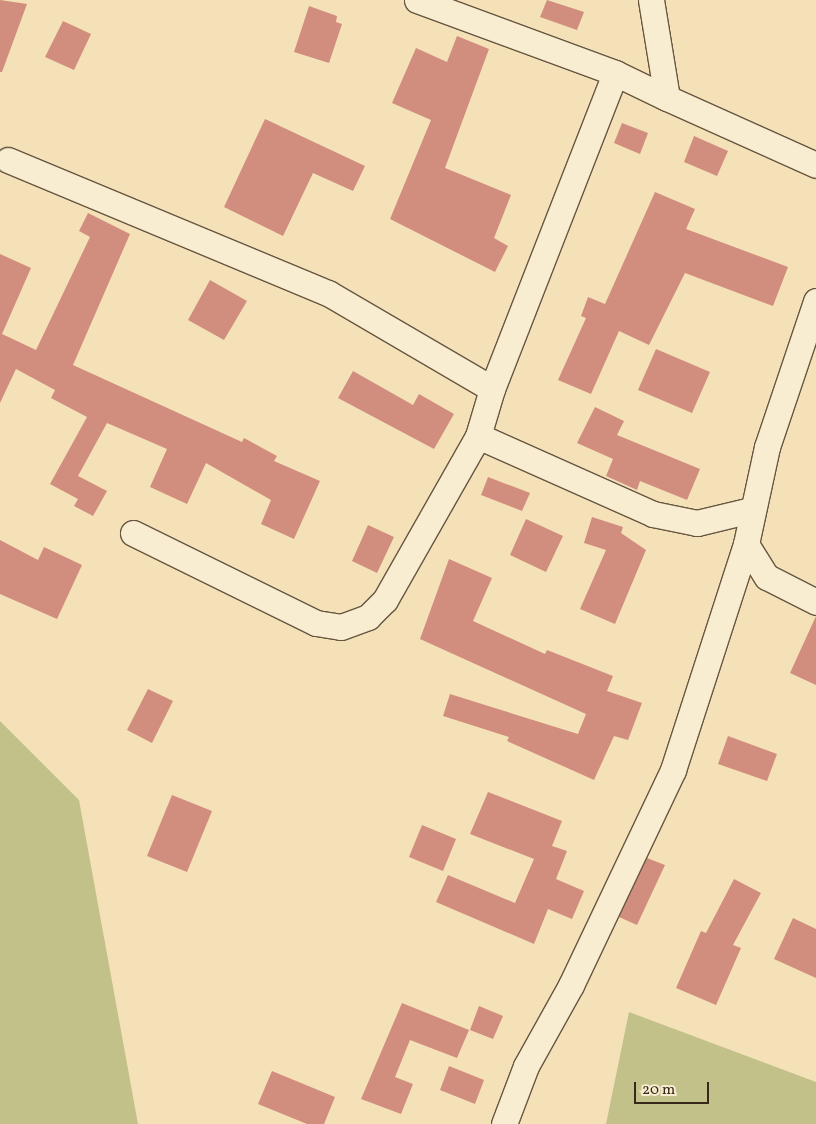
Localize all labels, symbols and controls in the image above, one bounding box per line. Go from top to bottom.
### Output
scale bar [636,1072,711,1104]
text: 20 m [642,1080,675,1101]

